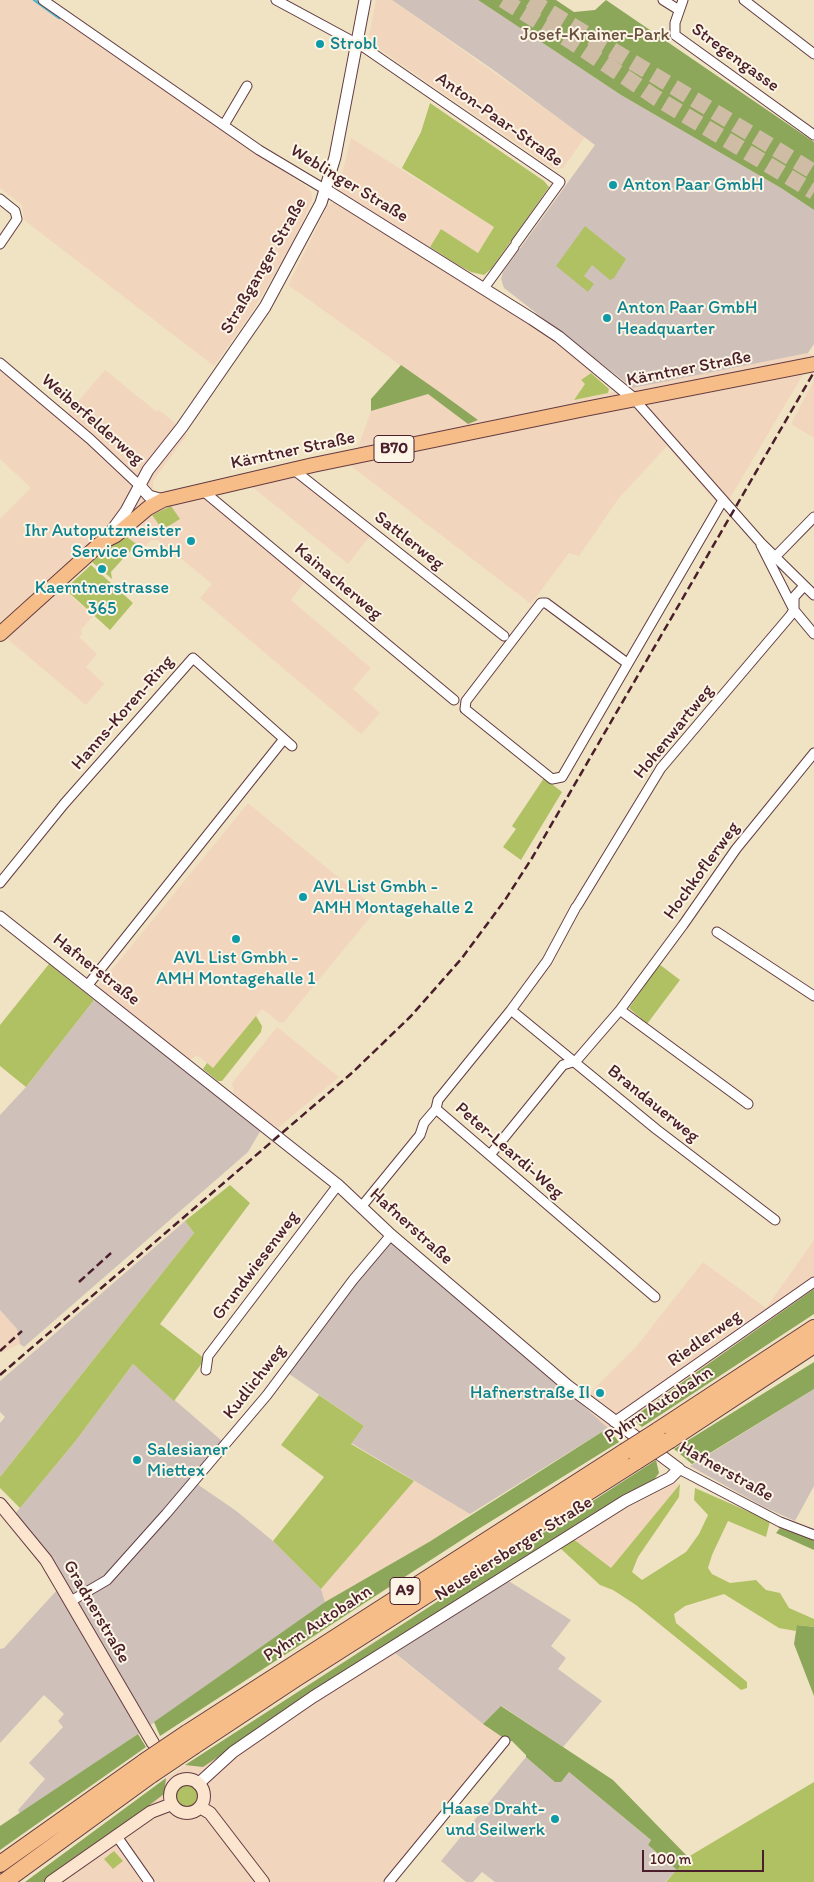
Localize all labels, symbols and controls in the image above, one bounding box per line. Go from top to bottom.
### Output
street label: Stregengasse [687,19,783,97]
park label: Josef-Krainer-Park [520,24,670,46]
place label: Strobl [330,33,377,55]
marker: Strobl [314,38,326,50]
street label: Anton-Paar-Straße [431,68,567,172]
street label: Weblinger Straße [286,140,412,228]
place label: Anton Paar GmbH [623,174,763,196]
marker: Anton Paar GmbH [607,179,619,191]
street label: Straßganger Straße [216,194,312,338]
place label: Anton Paar GmbH Headquarter [617,297,757,340]
marker: Anton Paar GmbH Headquarter [601,312,613,324]
street label: Kärntner Straße [625,346,753,392]
street label: Weiberfelderweg [36,370,148,470]
street label: Kärntner Straße [229,427,357,475]
road number: B70 [374,436,414,462]
street label: Sattlerweg [370,507,448,575]
place label: Ihr Autoputzmeister Service GmbH [25,520,181,562]
marker: Ihr Autoputzmeister Service GmbH [185,535,197,547]
street label: Kainacherweg [289,539,387,625]
marker: Kaerntnerstrasse 365 [96,563,108,575]
place label: Kaerntnerstrasse 365 [35,577,169,620]
street label: Hanns-Koren-Ring [67,651,179,775]
street label: Hohenwartweg [629,680,719,784]
street label: Hochkoflerweg [659,818,745,924]
place label: AVL List Gmbh - AMH Montagehalle 2 [313,876,474,919]
marker: AVL List Gmbh - AMH Montagehalle 2 [297,891,309,903]
street label: Hafnerstraße [48,929,144,1011]
marker: AVL List Gmbh - AMH Montagehalle 1 [230,933,242,945]
place label: AVL List Gmbh - AMH Montagehalle 1 [156,947,316,990]
street label: Brandauerweg [603,1060,703,1148]
street label: Peter-Leardi-Weg [450,1098,568,1204]
street label: Hafnerstraße [365,1184,457,1270]
street label: Grundwiesenweg [208,1207,304,1325]
street label: Riedlerweg [664,1306,746,1372]
street label: Kudlichweg [219,1340,291,1424]
street label: Pyhrn Autobahn [601,1362,717,1448]
place label: Hafnerstraße II [470,1382,590,1404]
marker: Hafnerstraße II [594,1387,606,1399]
street label: Hafnerstraße [675,1437,777,1507]
place label: Salesianer Miettex [147,1439,228,1482]
marker: Salesianer Miettex [131,1454,143,1466]
street label: Neuseiersberger Straße [431,1492,597,1606]
street label: Gradnerstraße [58,1557,134,1667]
road number: A9 [390,1578,420,1604]
street label: Pyhrn Autobahn [260,1581,376,1667]
place label: Haase Draht- und Seilwerk [442,1798,545,1840]
marker: Haase Draht- und Seilwerk [549,1813,561,1825]
scale bar [644,1840,766,1872]
text: 100 m [650,1850,691,1868]

